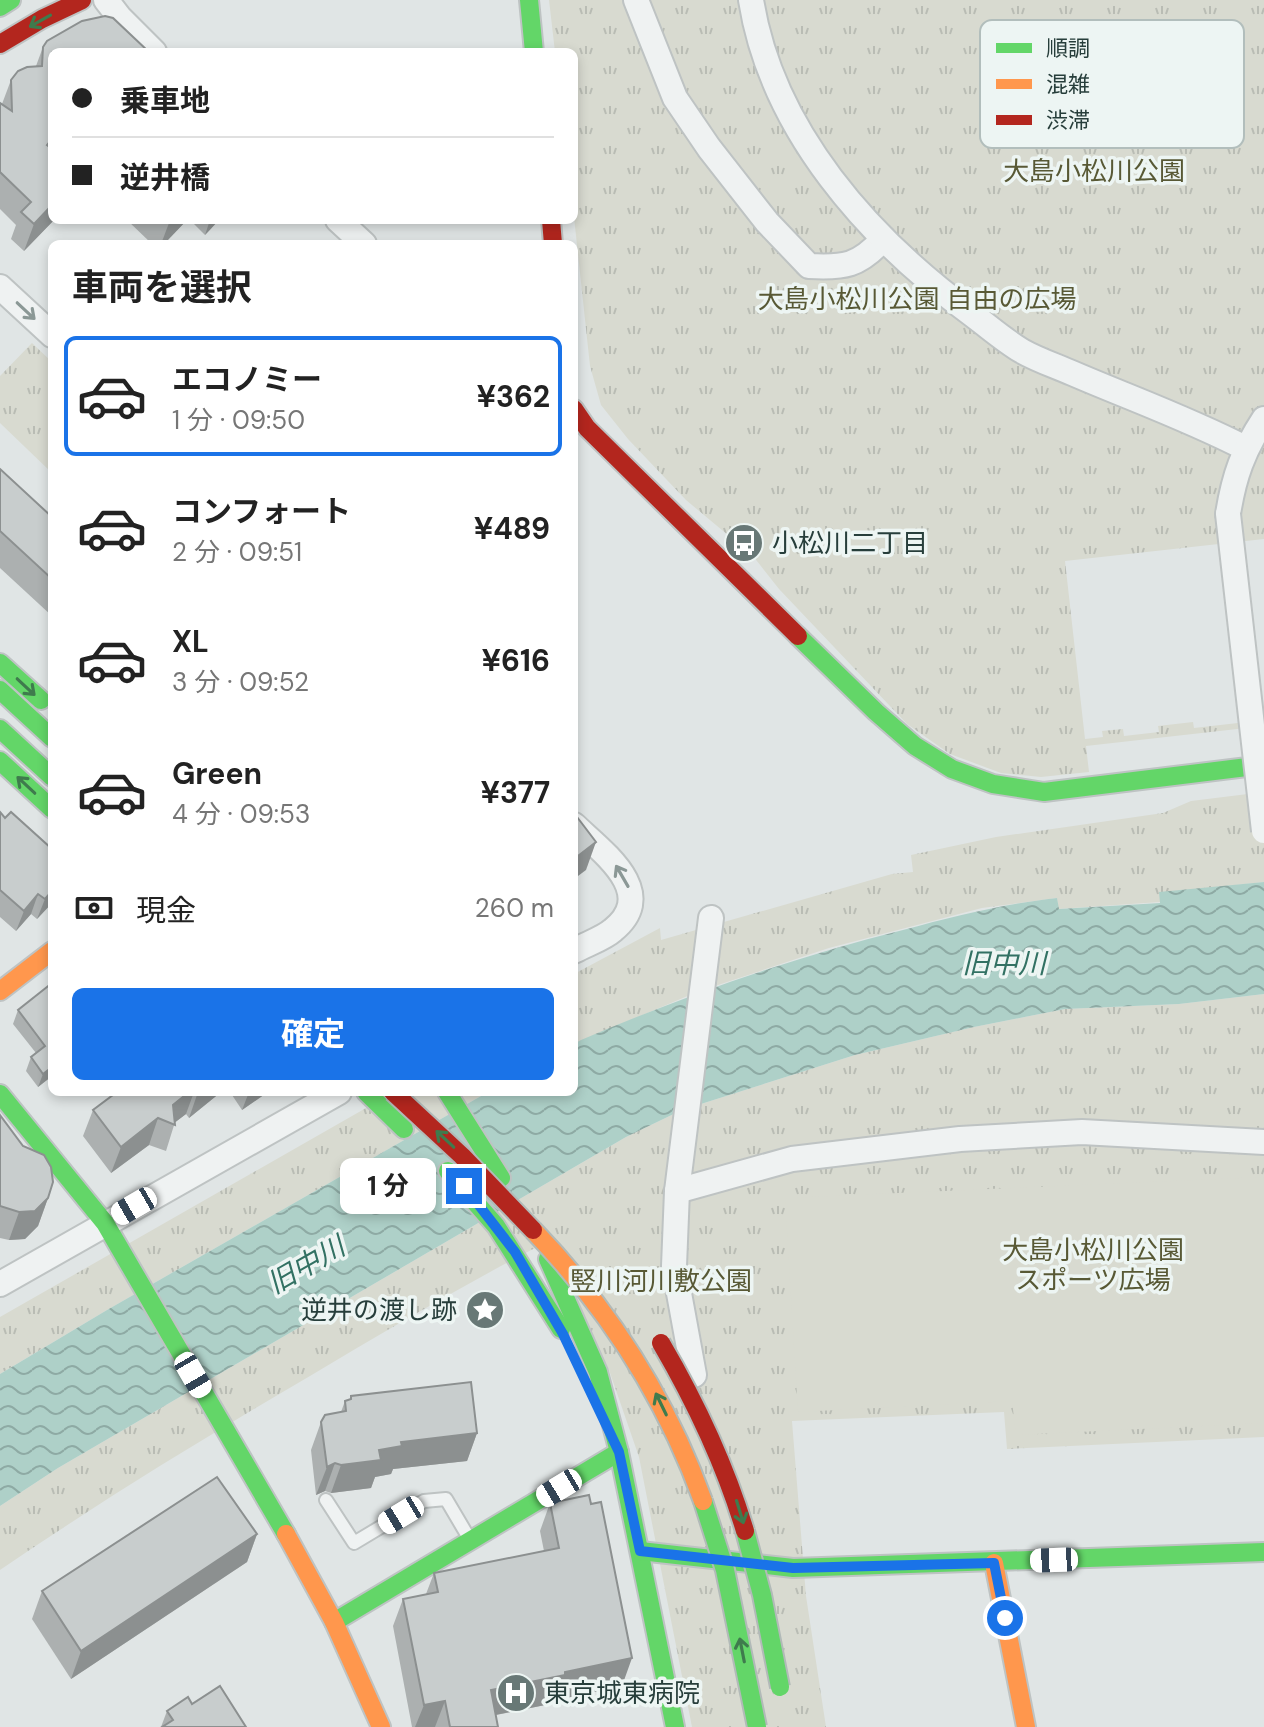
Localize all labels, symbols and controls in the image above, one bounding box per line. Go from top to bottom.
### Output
one-way arrow [29,13,52,29]
legend [980,20,1244,148]
text: 順調 [1046,34,1090,63]
text: 混雑 [1046,70,1090,99]
text: 乗車地 [120,81,210,120]
text: 渋滞 [1046,106,1090,135]
park label: 大島小松川公園 [1003,154,1185,188]
text: 逆井橋 [120,158,210,197]
text: 車両を選択 [72,264,252,311]
park label: 大島小松川公園 自由の広場 [758,282,1076,316]
one-way arrow [16,302,36,321]
icon: car [76,360,148,432]
text: エコノミー [172,360,322,399]
text: ¥362 [476,377,550,416]
text: 1 分 · 09:50 [172,403,305,437]
icon: car [76,492,148,564]
text: コンフォート [172,492,351,531]
text: ¥489 [474,509,550,548]
bus stop icon: 小松川二丁目 [723,522,765,564]
place label: 小松川二丁目 [772,526,928,560]
text: 2 分 · 09:51 [172,535,302,569]
text: XL [172,622,209,661]
icon: car [76,624,148,696]
text: ¥616 [482,641,550,680]
text: 3 分 · 09:52 [172,665,309,699]
one-way arrow [16,677,36,696]
text: Green [172,754,262,793]
icon: car [76,756,148,828]
text: ¥377 [480,773,550,812]
one-way arrow [16,776,36,795]
text: 4 分 · 09:53 [172,797,310,831]
one-way arrow [614,865,630,888]
icon: cash [72,886,116,930]
text: 現金 [136,891,196,930]
text: 260 m [475,891,554,925]
water label: 旧中川 [962,945,1049,982]
button: 確定 [72,988,554,1080]
one-way arrow [435,1131,455,1149]
callout: 1 分 [340,1158,436,1214]
route end [446,1168,482,1204]
text: 1 分 [367,1169,409,1203]
car [107,1184,161,1228]
water label: 旧中川 [260,1226,354,1302]
park label: 大島小松川公園 スポーツ広場 [1002,1233,1184,1297]
park label: 竪川河川敷公園 [570,1264,752,1298]
place icon: 逆井の渡し跡 [464,1289,506,1331]
place label: 逆井の渡し跡 [301,1293,457,1327]
car [171,1348,215,1402]
one-way arrow [653,1393,668,1417]
car [532,1465,586,1511]
car [374,1492,428,1538]
one-way arrow [733,1499,748,1525]
car [1030,1547,1078,1573]
route start [987,1600,1023,1636]
one-way arrow [734,1638,749,1664]
hospital icon: 東京城東病院 [495,1672,537,1714]
place label: 東京城東病院 [544,1676,700,1710]

